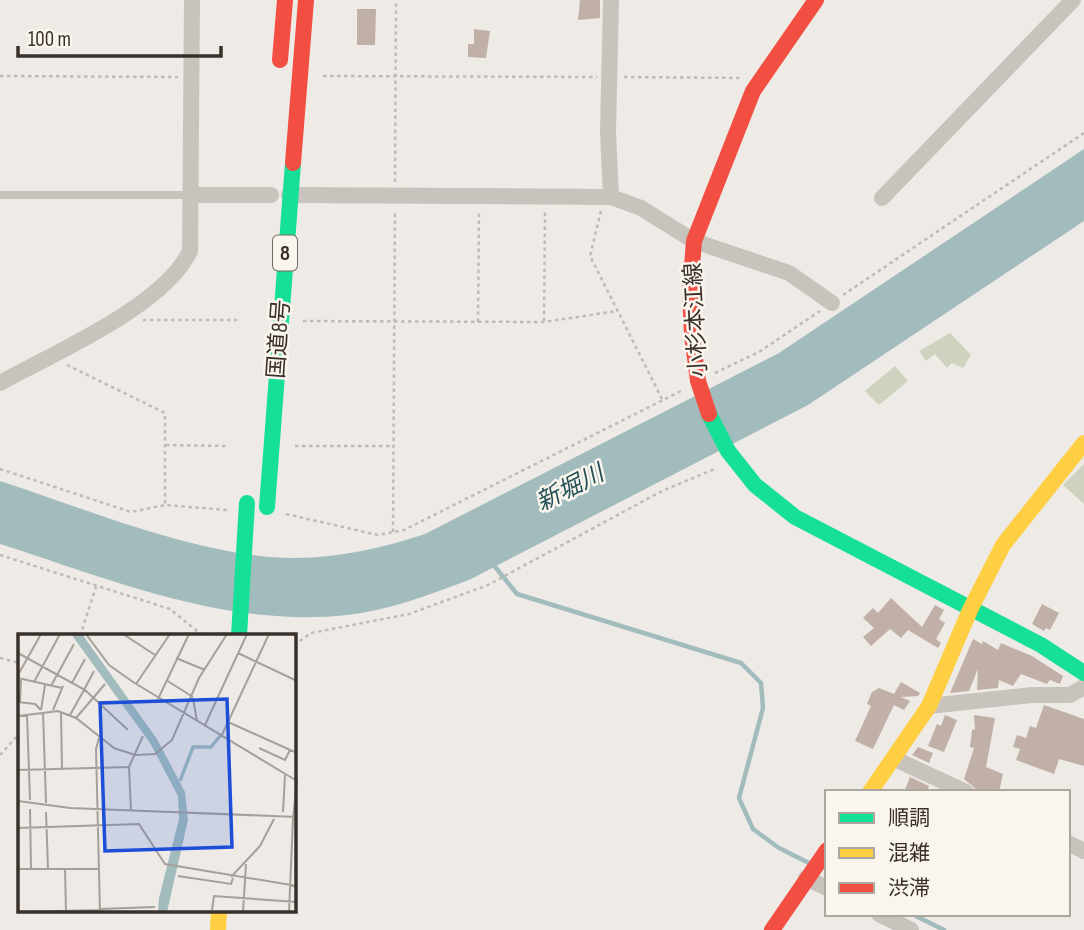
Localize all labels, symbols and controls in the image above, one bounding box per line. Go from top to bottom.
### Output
scale bar [18,14,220,58]
text: 100 m [28,27,71,52]
road number: 8 [273,236,297,270]
street label: 小杉本江線 [679,262,713,378]
street label: 国道8号 [262,299,296,379]
water label: 新堀川 [531,457,611,517]
inset map [18,634,296,912]
legend [825,790,1070,916]
text: 順調 [888,806,930,831]
text: 混雑 [888,841,930,866]
text: 渋滞 [888,876,930,901]

